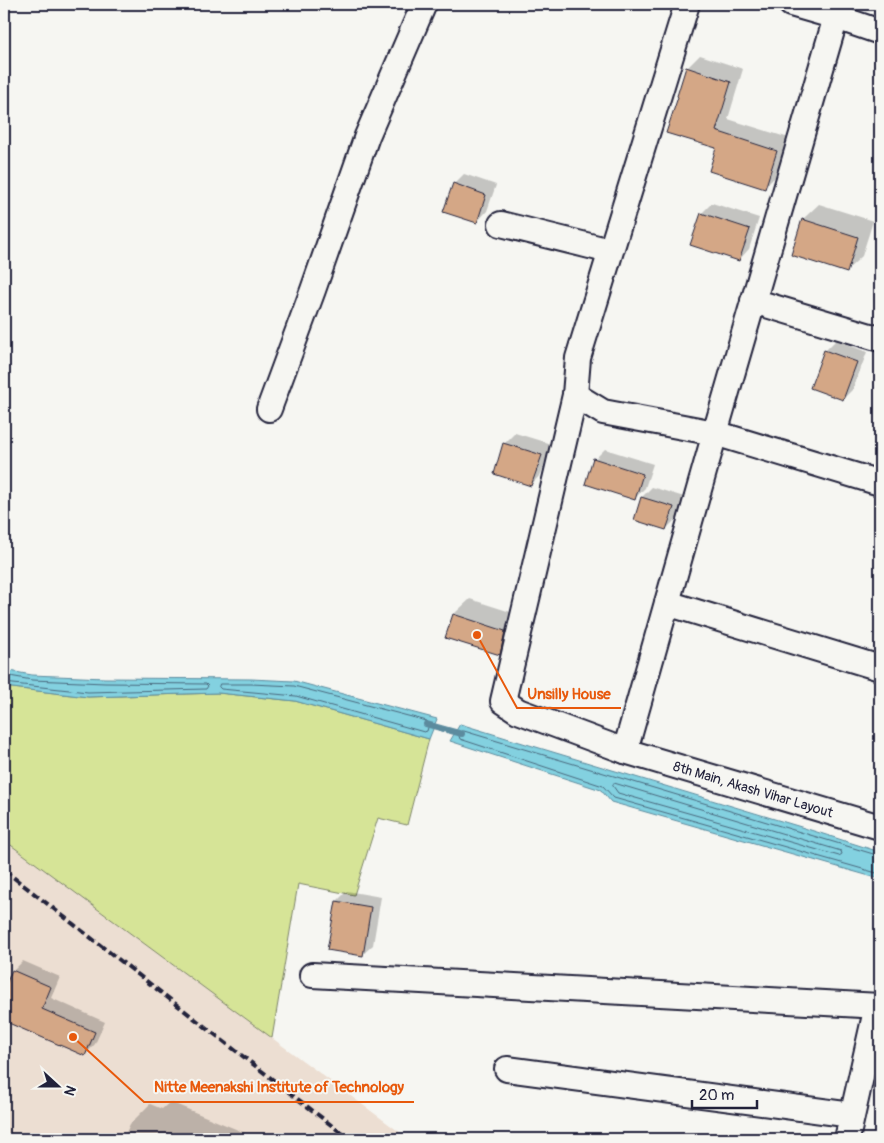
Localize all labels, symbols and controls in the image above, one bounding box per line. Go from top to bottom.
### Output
callout: Unsilly House [517,678,621,708]
text: Unsilly House [527,685,611,704]
street label: 8th Main, Akash Vihar Layout [671,758,835,822]
north arrow [32,1060,82,1110]
callout: Nitte Meenakshi Institute of Technology [144,1072,414,1102]
text: Nitte Meenakshi Institute of Technology [154,1078,404,1097]
scale bar [692,1078,756,1110]
text: N [60,1083,79,1098]
text: 20 m [699,1086,734,1105]

